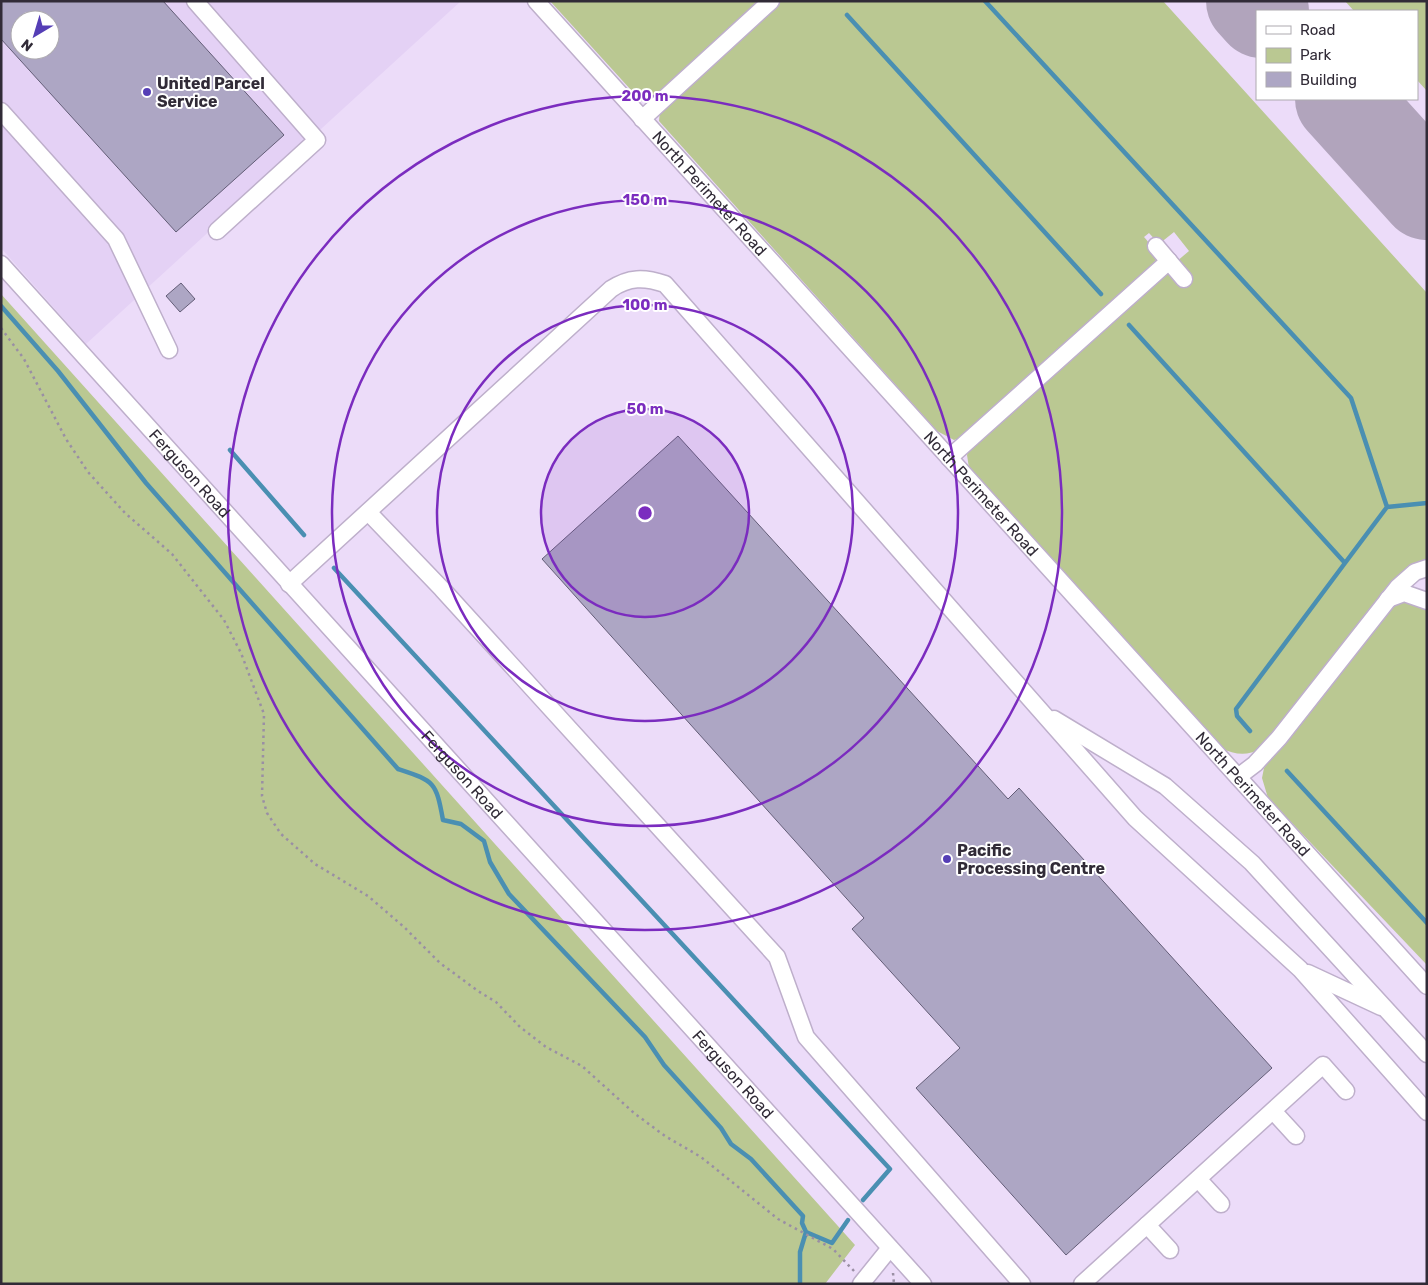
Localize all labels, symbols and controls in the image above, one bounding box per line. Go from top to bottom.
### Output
north arrow [10,10,60,60]
legend [1256,10,1418,100]
text: Road [1300,21,1336,39]
text: N [18,35,37,55]
text: Park [1300,46,1331,64]
text: Building [1300,71,1357,89]
place label: United Parcel Service [157,74,265,111]
marker: United Parcel Service [141,86,153,98]
text: 200 m [621,87,669,105]
street label: North Perimeter Road [648,127,771,260]
text: 150 m [623,191,667,209]
text: 100 m [623,296,667,314]
text: 50 m [627,400,663,418]
street label: Ferguson Road [145,426,234,522]
street label: North Perimeter Road [920,428,1042,560]
centre of rings [636,504,654,522]
street label: Ferguson Road [417,727,507,823]
street label: North Perimeter Road [1192,728,1314,860]
place label: Pacific Processing Centre [957,841,1105,878]
marker: Pacific Processing Centre [941,853,953,865]
street label: Ferguson Road [688,1026,778,1122]

